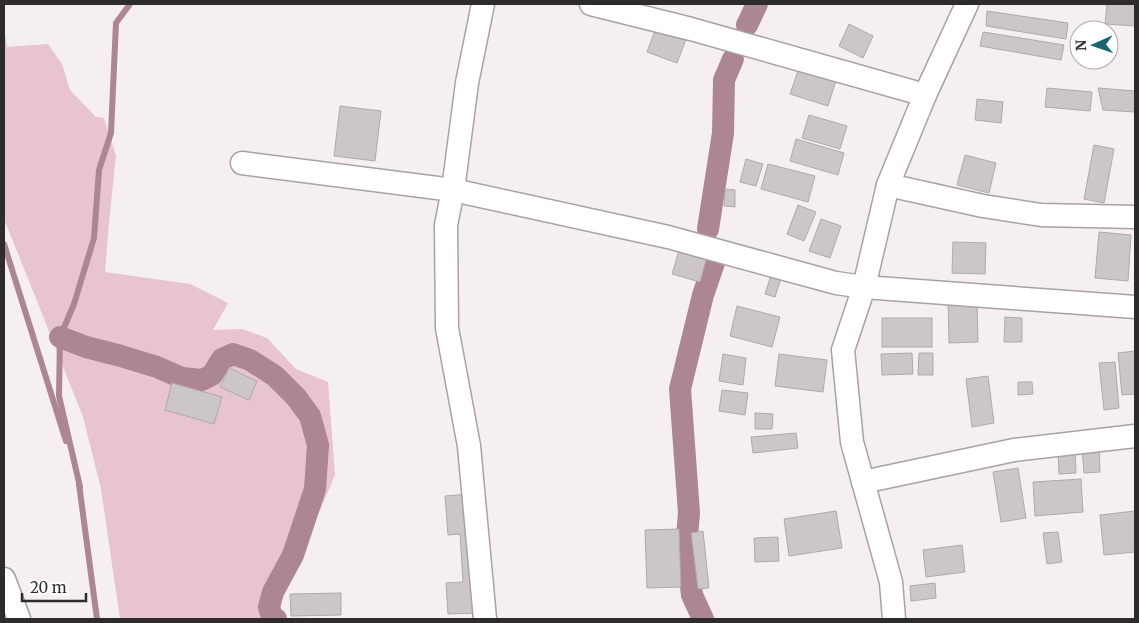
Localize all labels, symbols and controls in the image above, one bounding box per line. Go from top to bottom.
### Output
north arrow [1069,20,1119,70]
text: N [1072,40,1090,51]
scale bar [22,570,86,602]
text: 20 m [30,578,67,597]

